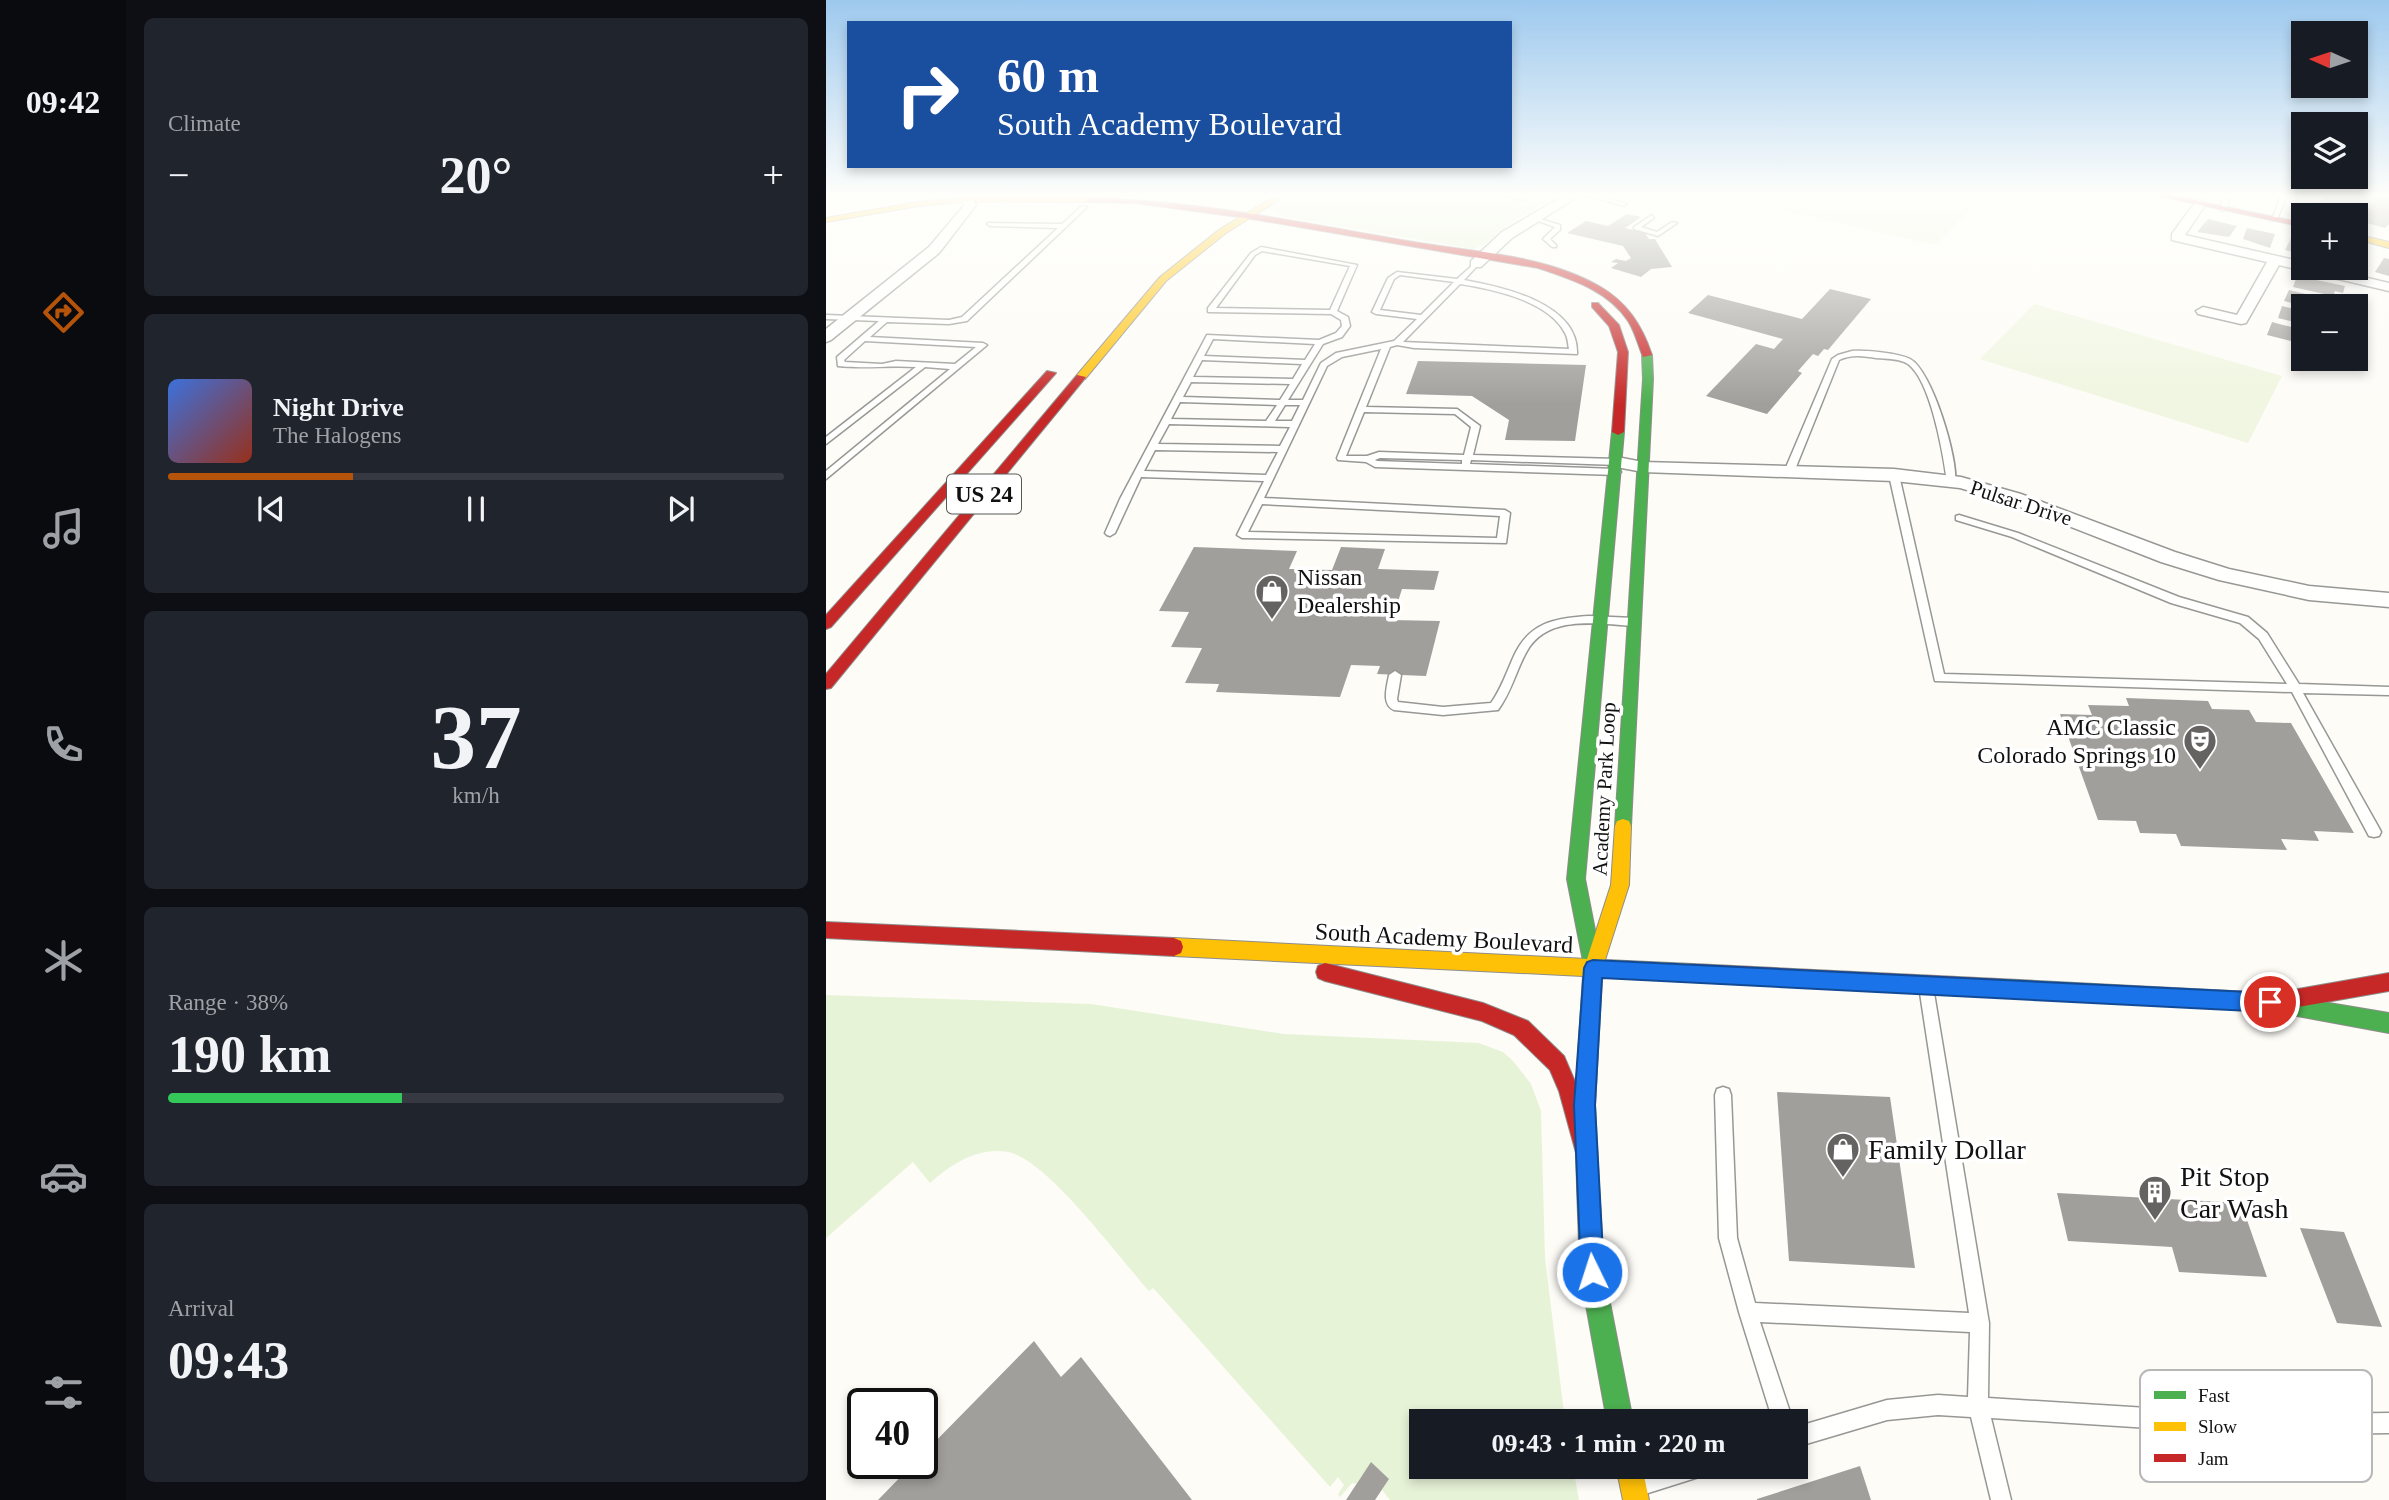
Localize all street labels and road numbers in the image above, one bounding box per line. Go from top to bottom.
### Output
road number: US 24 [947,474,1021,514]
street label: Pulsar Drive [1967,475,2075,531]
street label: Academy Park Loop [1587,702,1621,876]
street label: South Academy Boulevard [1314,918,1574,958]

